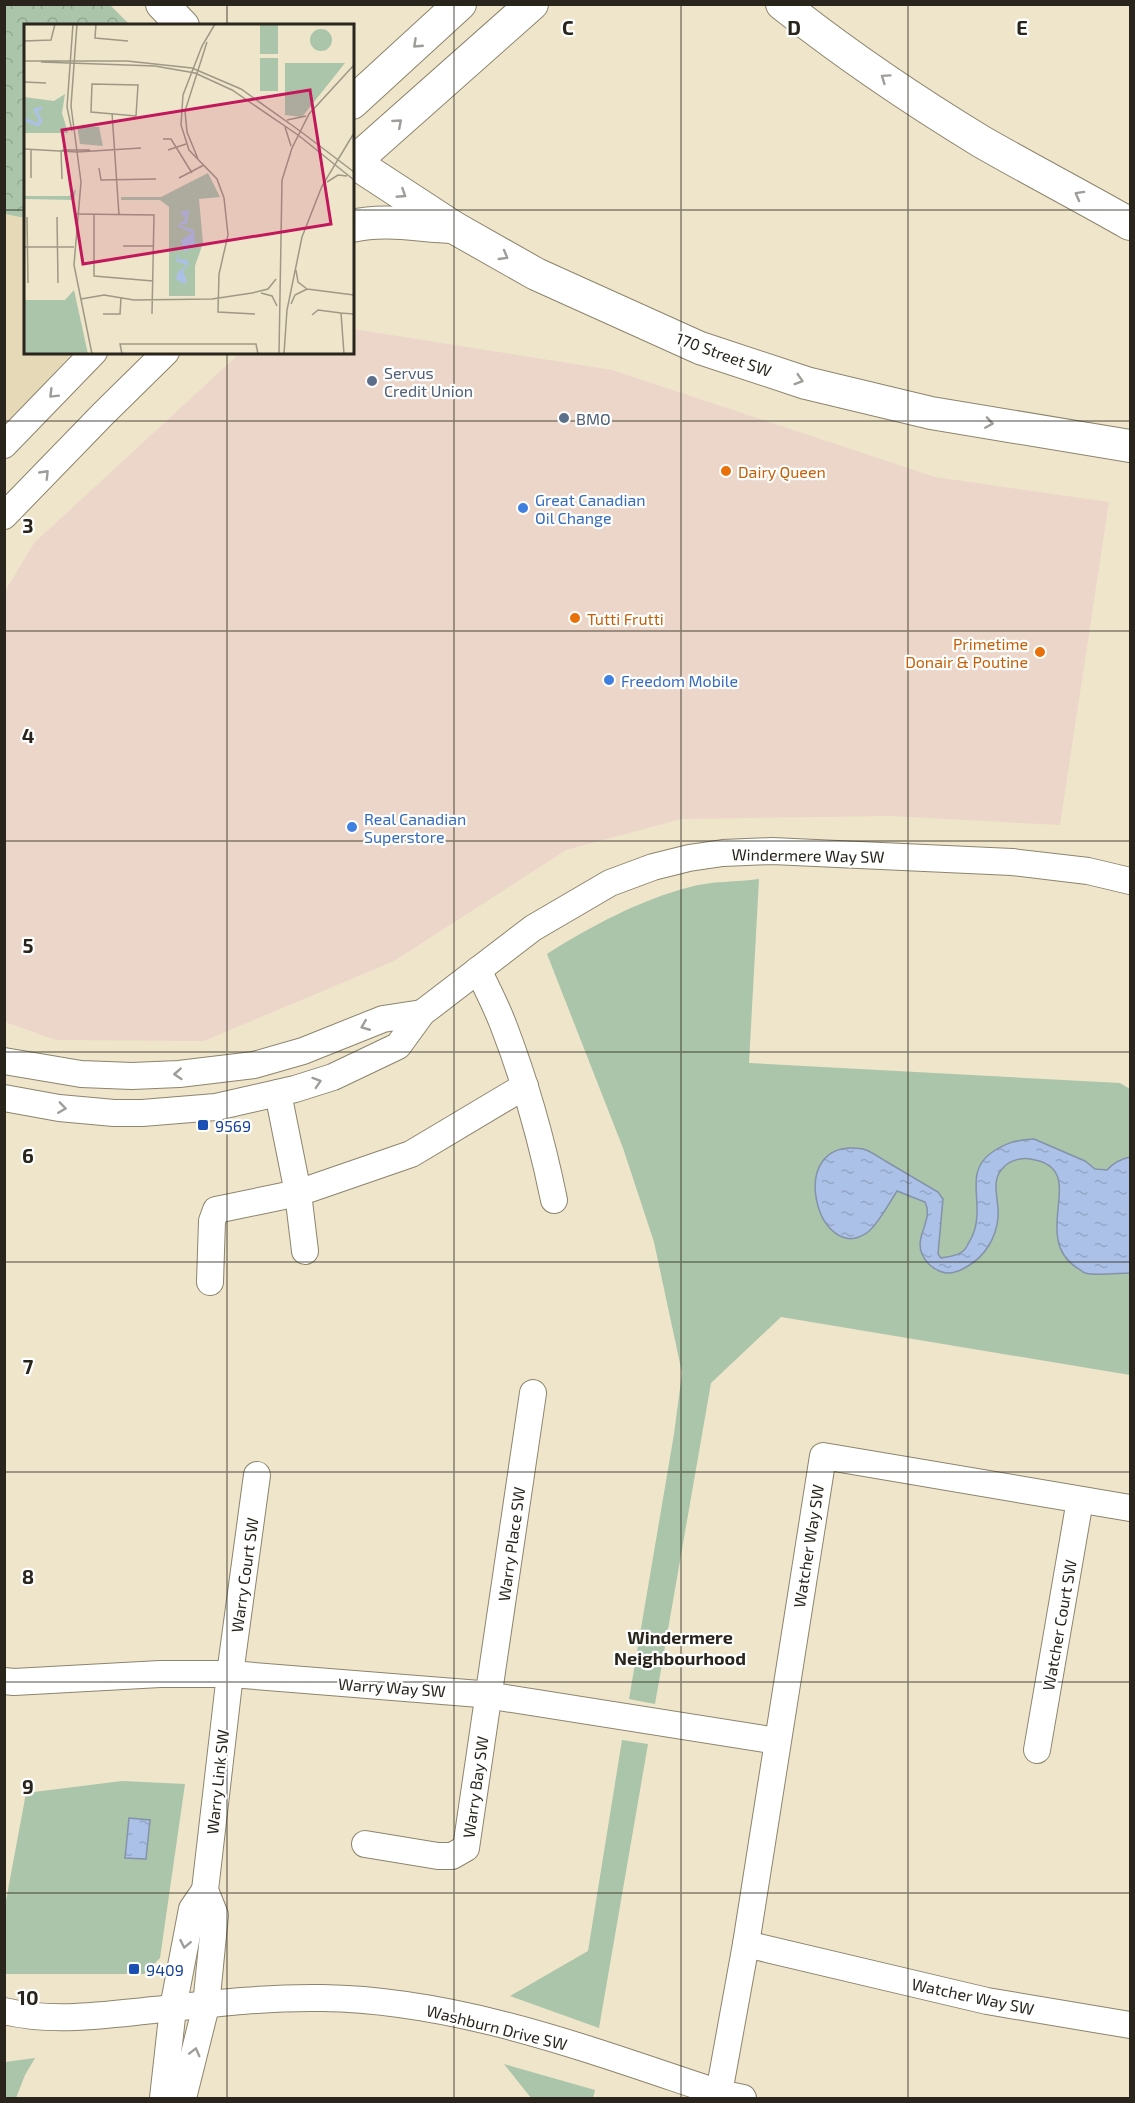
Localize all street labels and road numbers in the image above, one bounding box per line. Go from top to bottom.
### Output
street label: 170 Street SW [674,328,774,380]
street label: Windermere Way SW [731,844,885,866]
street label: Watcher Way SW [789,1483,827,1609]
street label: Warry Place SW [494,1486,528,1602]
street label: Warry Court SW [227,1516,261,1634]
street label: Watcher Court SW [1038,1558,1080,1692]
street label: Warry Way SW [338,1674,446,1700]
street label: Warry Link SW [202,1729,232,1835]
street label: Warry Bay SW [458,1735,492,1839]
street label: Watcher Way SW [910,1974,1036,2018]
street label: Washburn Drive SW [425,2000,569,2054]

